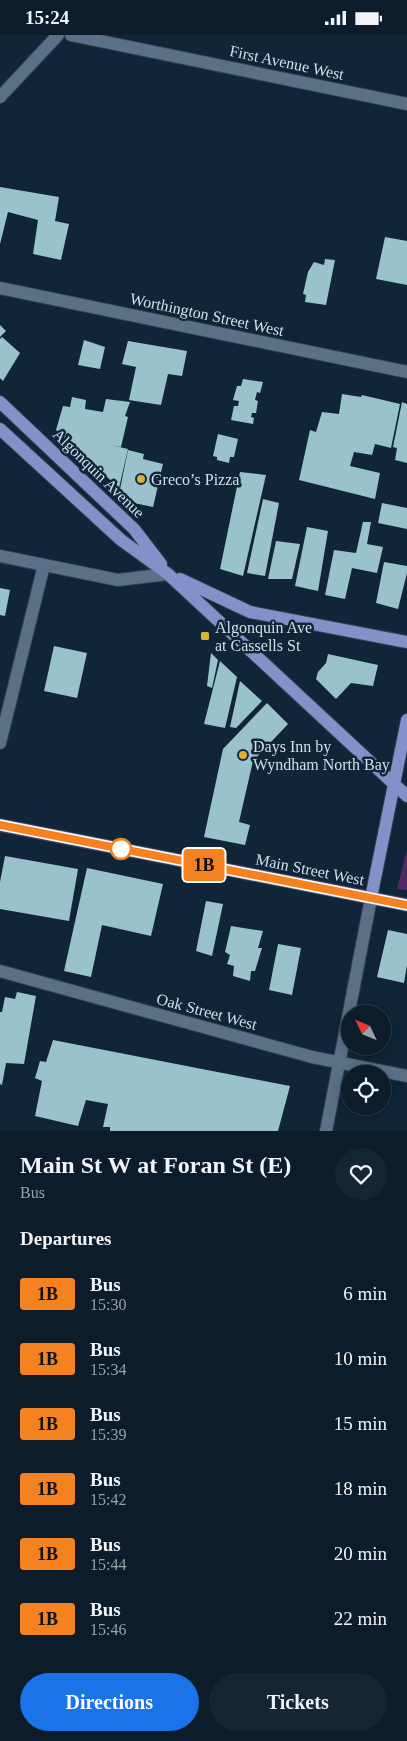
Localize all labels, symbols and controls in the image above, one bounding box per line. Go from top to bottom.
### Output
text: 15:24 [25,7,69,28]
street label: First Avenue West [228,42,346,83]
street label: Worthington Street West [128,290,286,340]
street label: Algonquin Avenue [49,426,148,522]
place label: Greco’s Pizza [151,471,239,488]
marker: Greco’s Pizza [135,473,147,485]
place label: Algonquin Ave at Cassells St [215,619,312,654]
marker: Algonquin Ave at Cassells St [199,630,211,642]
place label: Days Inn by Wyndham North Bay [253,738,390,774]
marker: Days Inn by Wyndham North Bay [237,749,249,761]
unlabelled marker [110,838,132,860]
line badge: 1B [182,849,226,881]
street label: Main Street West [254,851,366,888]
text: 1B [193,855,215,875]
street label: Oak Street West [155,990,259,1033]
north arrow [341,1005,391,1055]
map controls [341,1005,391,1115]
button: locate [341,1065,391,1115]
button: heart [335,1148,387,1200]
text: Main St W at Foran St (E) [20,1152,291,1178]
text: Bus [20,1184,45,1201]
text: Departures [20,1228,111,1249]
text: Bus [90,1274,121,1295]
text: 6 min [343,1283,387,1304]
text: 1B [37,1284,58,1304]
text: 15:30 [90,1296,126,1313]
text: Bus [90,1339,121,1360]
text: 10 min [334,1348,387,1369]
text: 1B [37,1349,58,1369]
text: 15:34 [90,1361,126,1378]
text: Bus [90,1404,121,1425]
text: 15 min [334,1413,387,1434]
text: 1B [37,1414,58,1434]
text: 15:39 [90,1426,126,1443]
text: Bus [90,1469,121,1490]
text: 18 min [334,1478,387,1499]
text: 1B [37,1479,58,1499]
text: 15:42 [90,1491,126,1508]
text: Bus [90,1534,121,1555]
text: 20 min [334,1543,387,1564]
text: 1B [37,1544,58,1564]
text: 15:44 [90,1556,126,1573]
text: Bus [90,1599,121,1620]
text: 22 min [334,1608,387,1629]
text: 1B [37,1609,58,1629]
text: 15:46 [90,1621,126,1638]
button: Directions [20,1673,199,1731]
button: Tickets [209,1673,387,1731]

